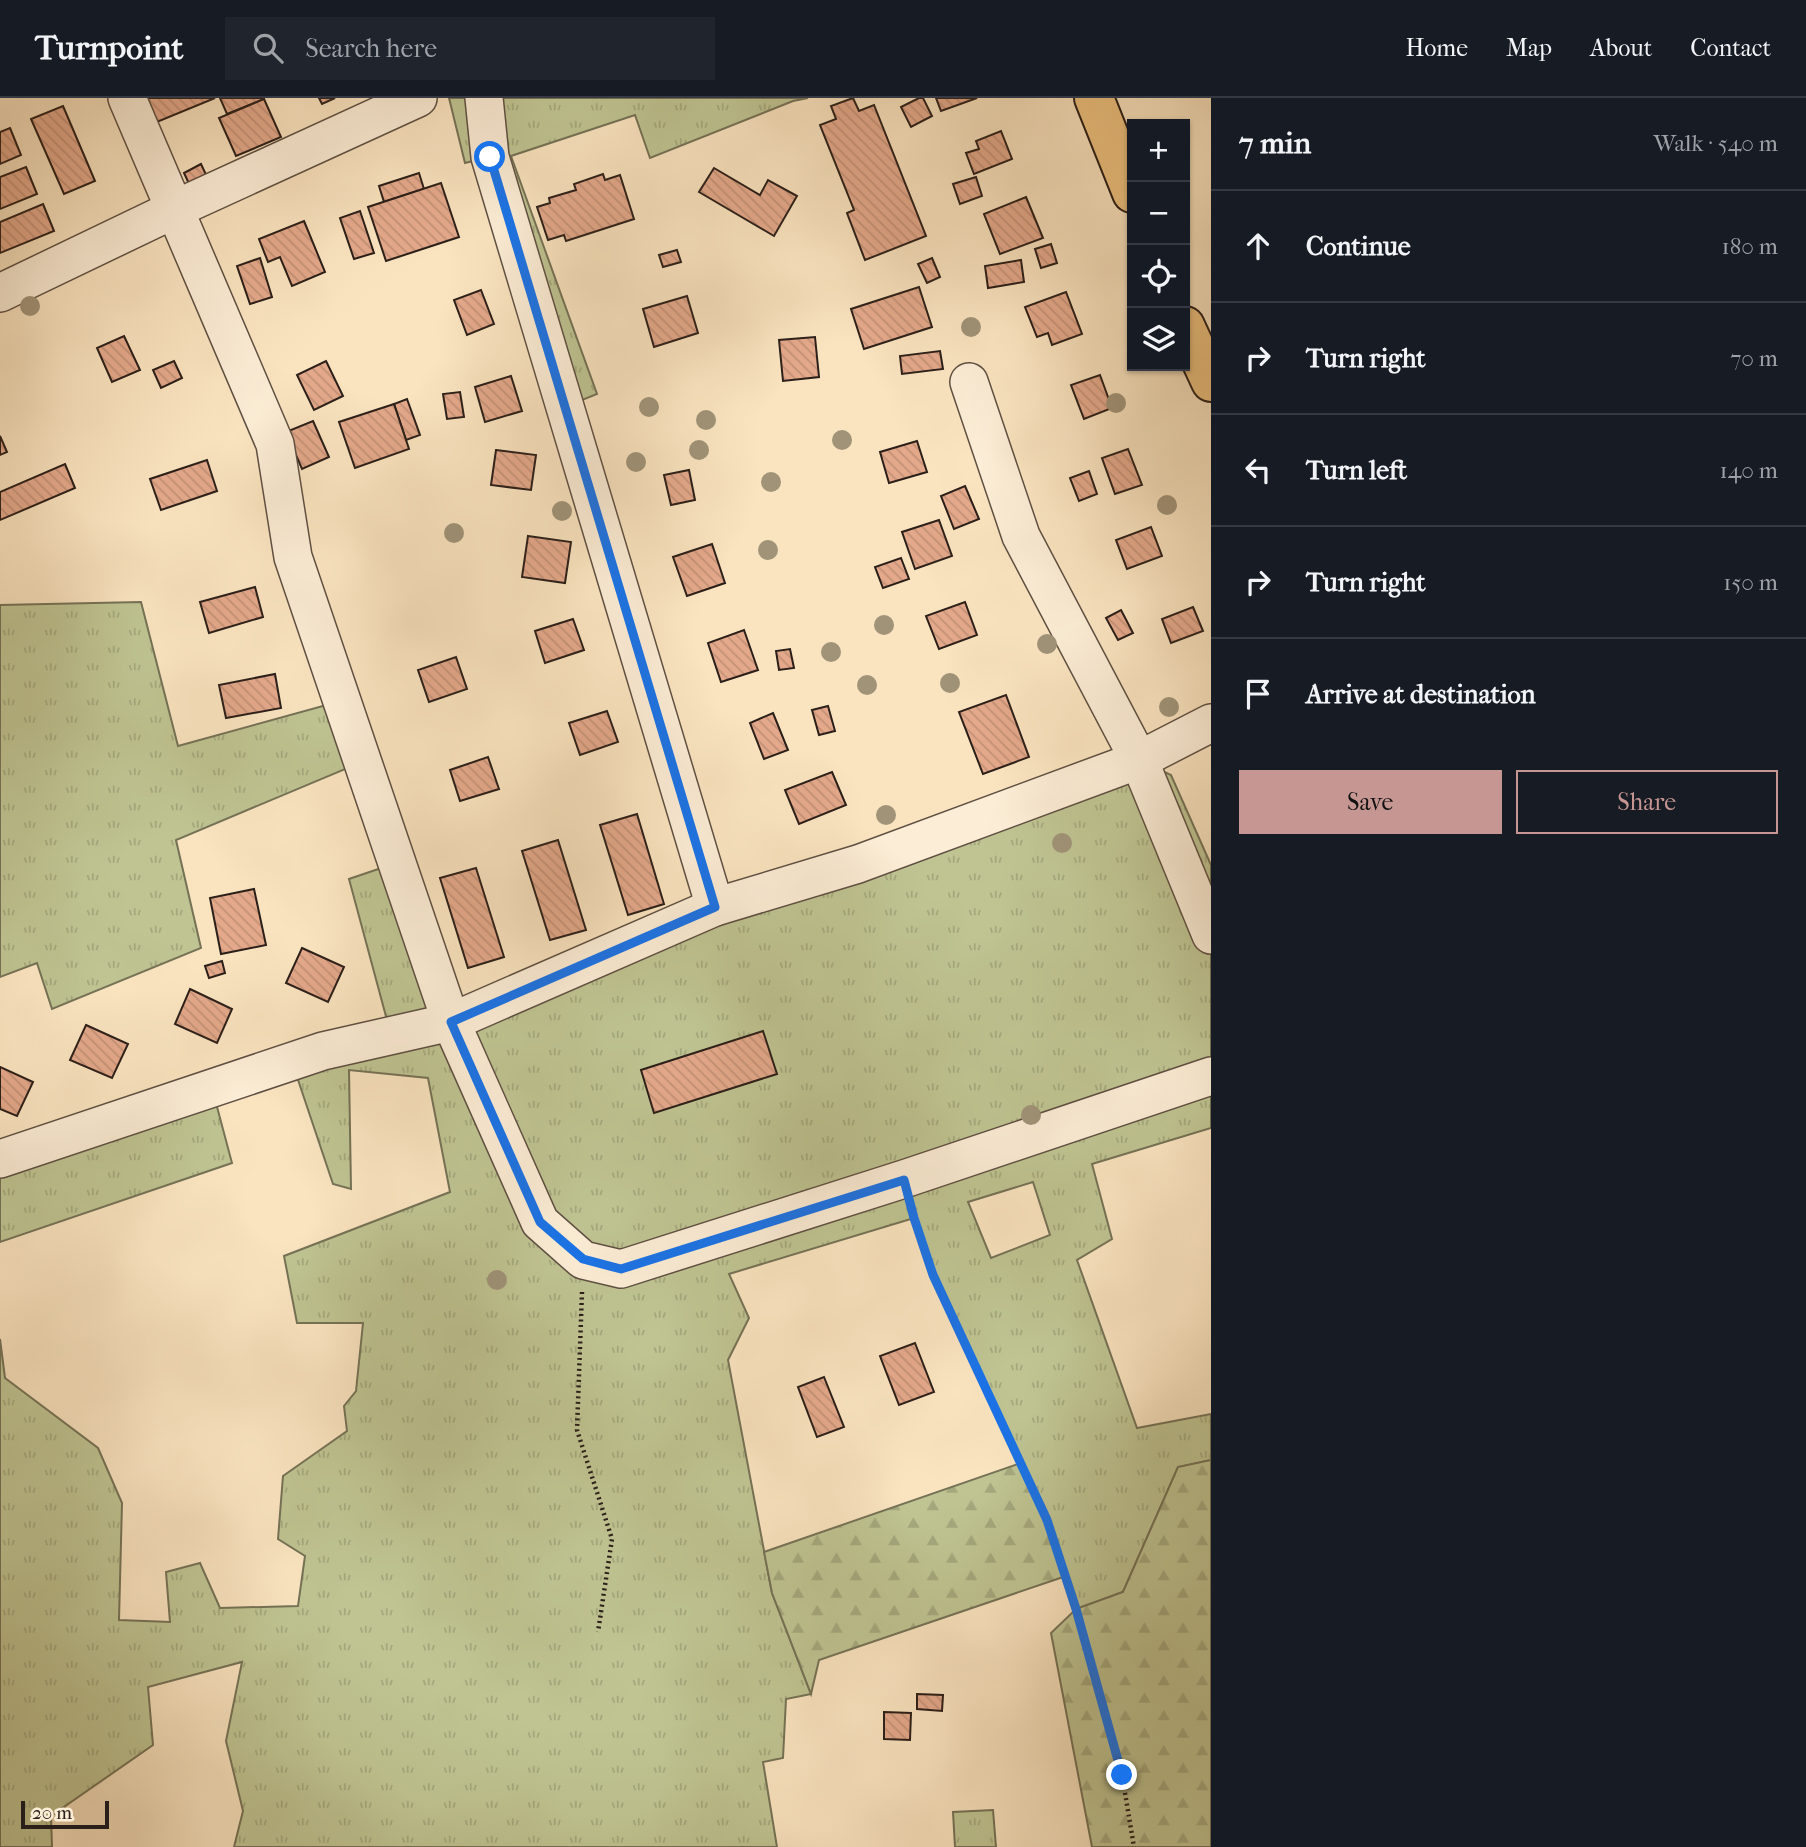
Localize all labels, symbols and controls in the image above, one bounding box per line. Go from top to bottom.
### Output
search box [225,17,715,80]
text: Turnpoint [35,29,183,68]
icon: search [249,29,287,67]
text: Search here [305,33,437,64]
text: Home [1406,34,1468,62]
text: Map [1506,34,1552,62]
text: About [1590,34,1652,62]
text: Contact [1690,34,1771,62]
map controls [1127,119,1190,371]
button: + [1127,119,1190,182]
text: 7 min [1239,126,1311,161]
text: Walk · 540 m [1653,130,1778,157]
route start [474,141,505,172]
button: − [1127,182,1190,245]
icon: ahead [1239,227,1277,265]
text: Continue [1306,231,1411,262]
text: 180 m [1721,233,1778,260]
button: locate [1127,245,1190,308]
button: layers [1127,308,1190,371]
icon: right [1239,339,1277,377]
text: Turn right [1306,343,1426,374]
text: 70 m [1730,345,1778,372]
icon: left [1239,451,1277,489]
text: Turn left [1306,455,1407,486]
text: 140 m [1719,457,1778,484]
icon: right [1239,563,1277,601]
text: Turn right [1306,567,1426,598]
text: 150 m [1723,569,1778,596]
icon: arrive [1239,675,1277,713]
text: Arrive at destination [1306,679,1536,710]
button: Save [1239,770,1502,834]
button: Share [1516,770,1778,834]
route end [1106,1759,1137,1790]
scale bar [21,1798,108,1830]
text: 20 m [32,1802,72,1824]

